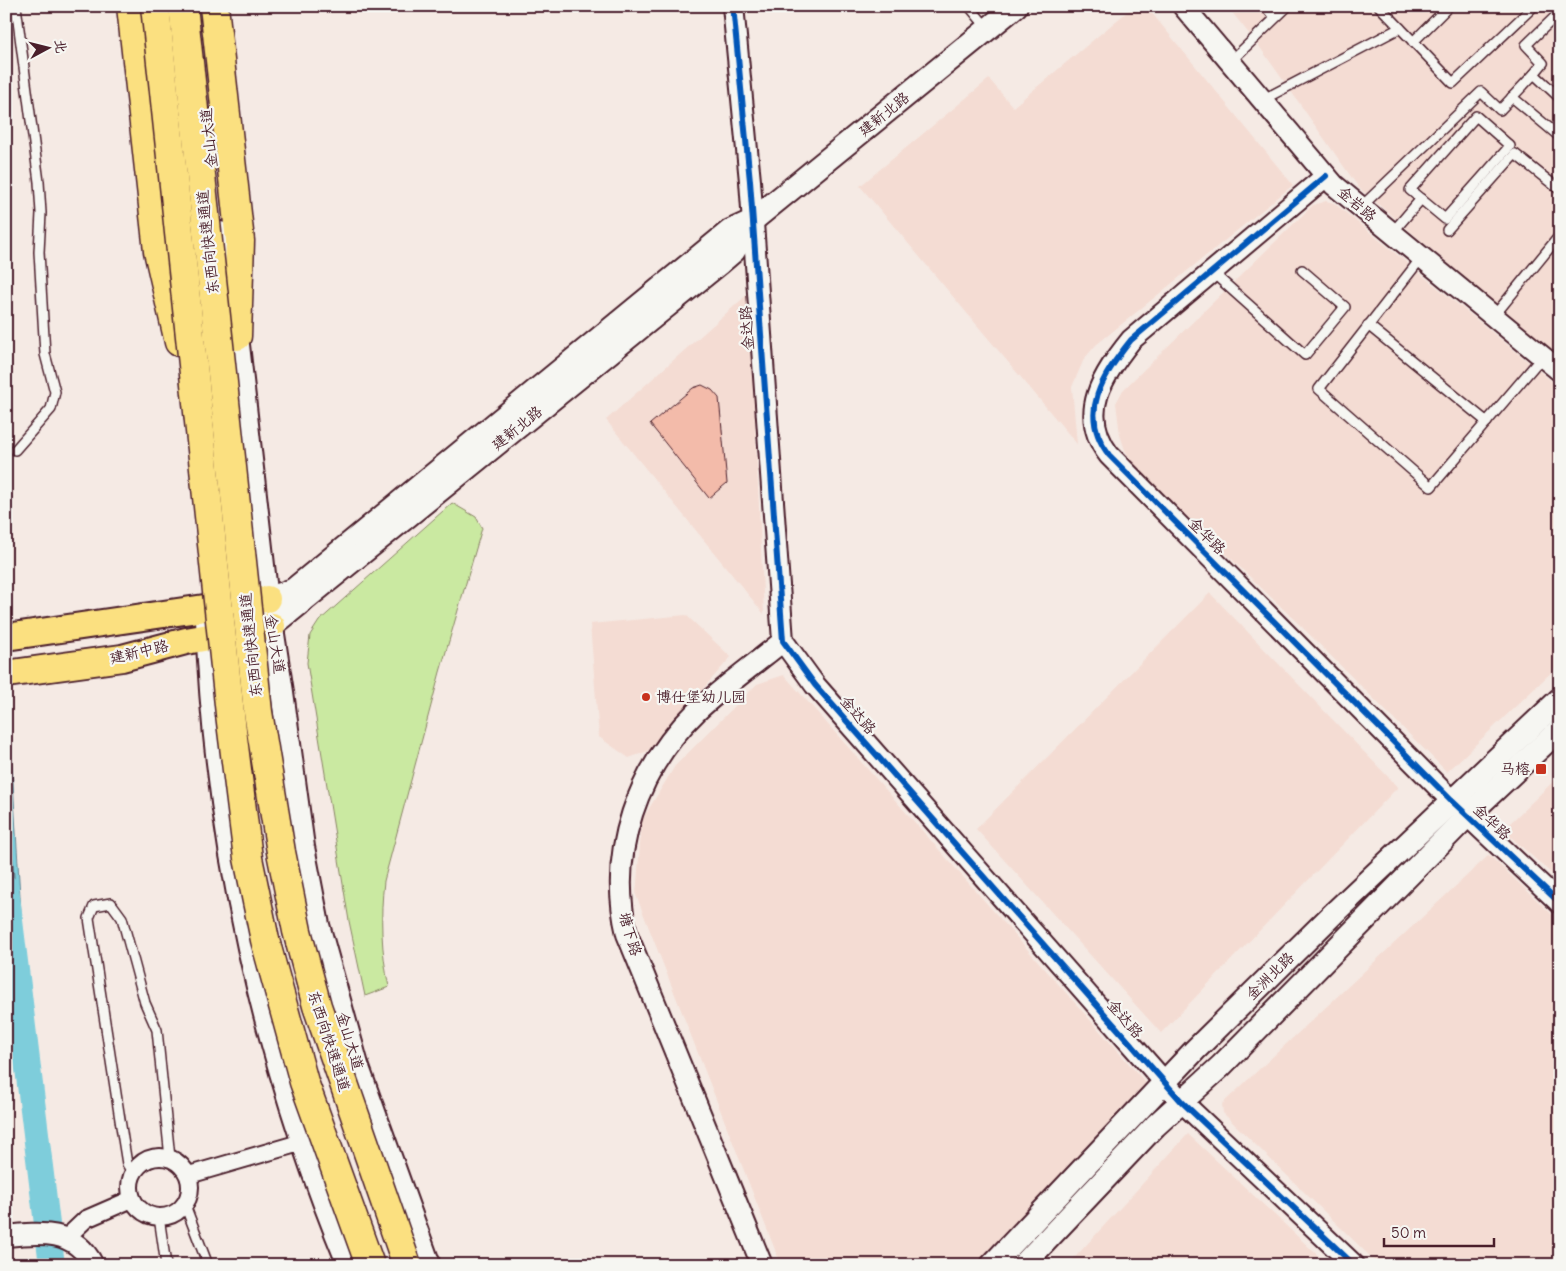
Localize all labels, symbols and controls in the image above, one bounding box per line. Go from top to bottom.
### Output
north arrow [22,22,72,72]
text: 北 [51,38,71,54]
street label: 建新北路 [854,87,913,140]
street label: 金山大道 [196,107,221,169]
street label: 金岩路 [1334,182,1381,225]
street label: 东西向快速通道 [193,189,222,295]
street label: 金达路 [735,305,758,351]
street label: 建新北路 [487,401,546,454]
street label: 金华路 [1185,513,1230,558]
street label: 东西向快速通道 [236,592,265,698]
street label: 金山大道 [261,613,290,675]
street label: 建新中路 [108,636,170,668]
place label: 博仕堡幼儿园 [656,687,746,706]
marker: 博仕堡幼儿园 [640,691,652,703]
street label: 金达路 [836,691,880,738]
place label: 马榕 [1500,759,1530,778]
marker: 马榕 [1534,762,1548,776]
street label: 金华路 [1469,799,1515,844]
street label: 塘下路 [615,910,646,958]
street label: 金洲北路 [1242,948,1298,1004]
street label: 东西向快速通道 [304,988,355,1094]
street label: 金达路 [1103,995,1147,1042]
street label: 金山大道 [333,1009,368,1072]
scale bar [1384,1216,1494,1248]
text: 50 m [1391,1223,1426,1242]

